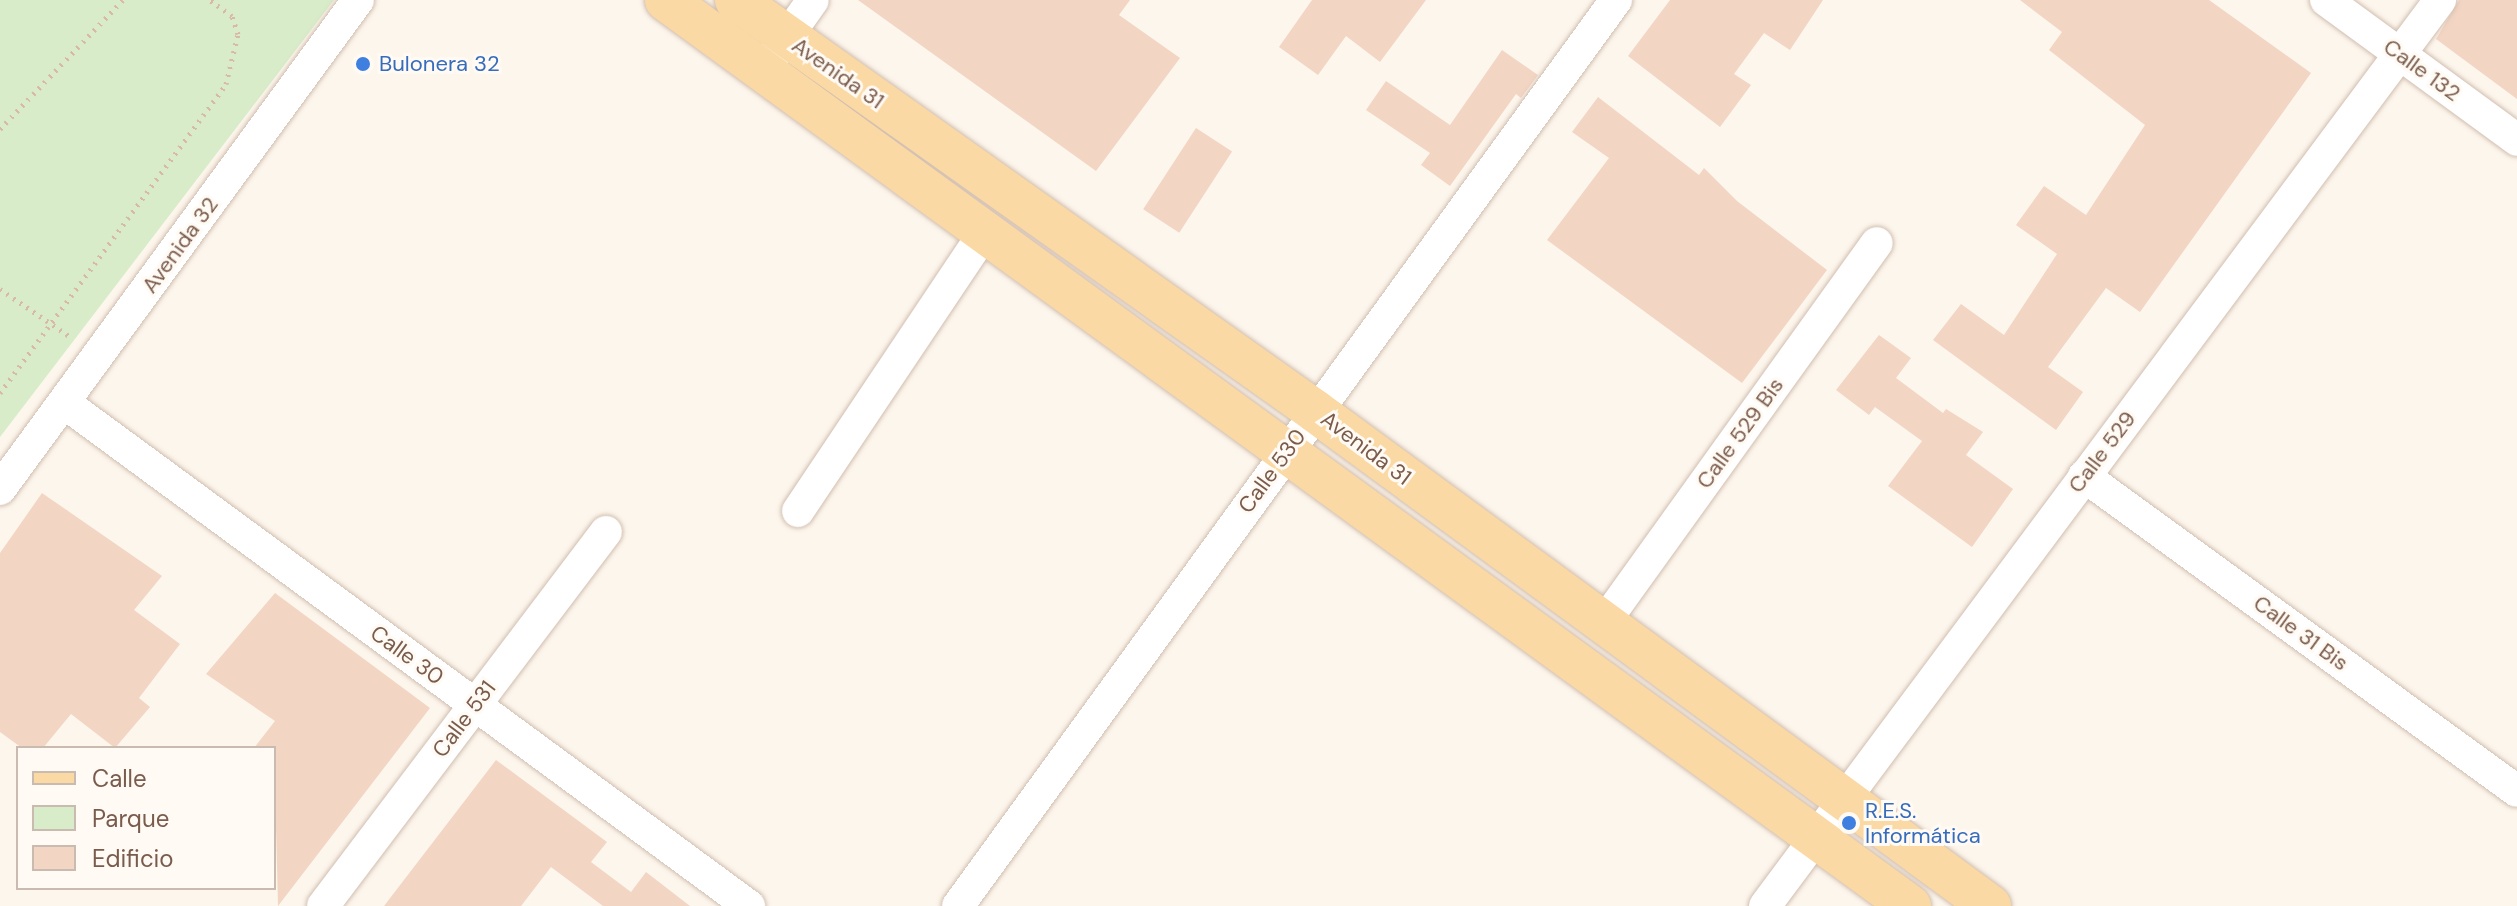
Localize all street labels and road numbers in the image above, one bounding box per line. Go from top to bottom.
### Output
street label: Avenida 31 [787,32,889,114]
street label: Calle 132 [2378,33,2466,107]
street label: Avenida 32 [136,192,224,298]
street label: Calle 529 Bis [1691,372,1789,494]
street label: Avenida 31 [1316,406,1416,490]
street label: Calle 529 [2063,406,2141,498]
street label: Calle 530 [1233,424,1311,518]
street label: Calle 31 Bis [2248,590,2354,676]
street label: Calle 30 [365,620,449,690]
street label: Calle 531 [427,676,501,762]

